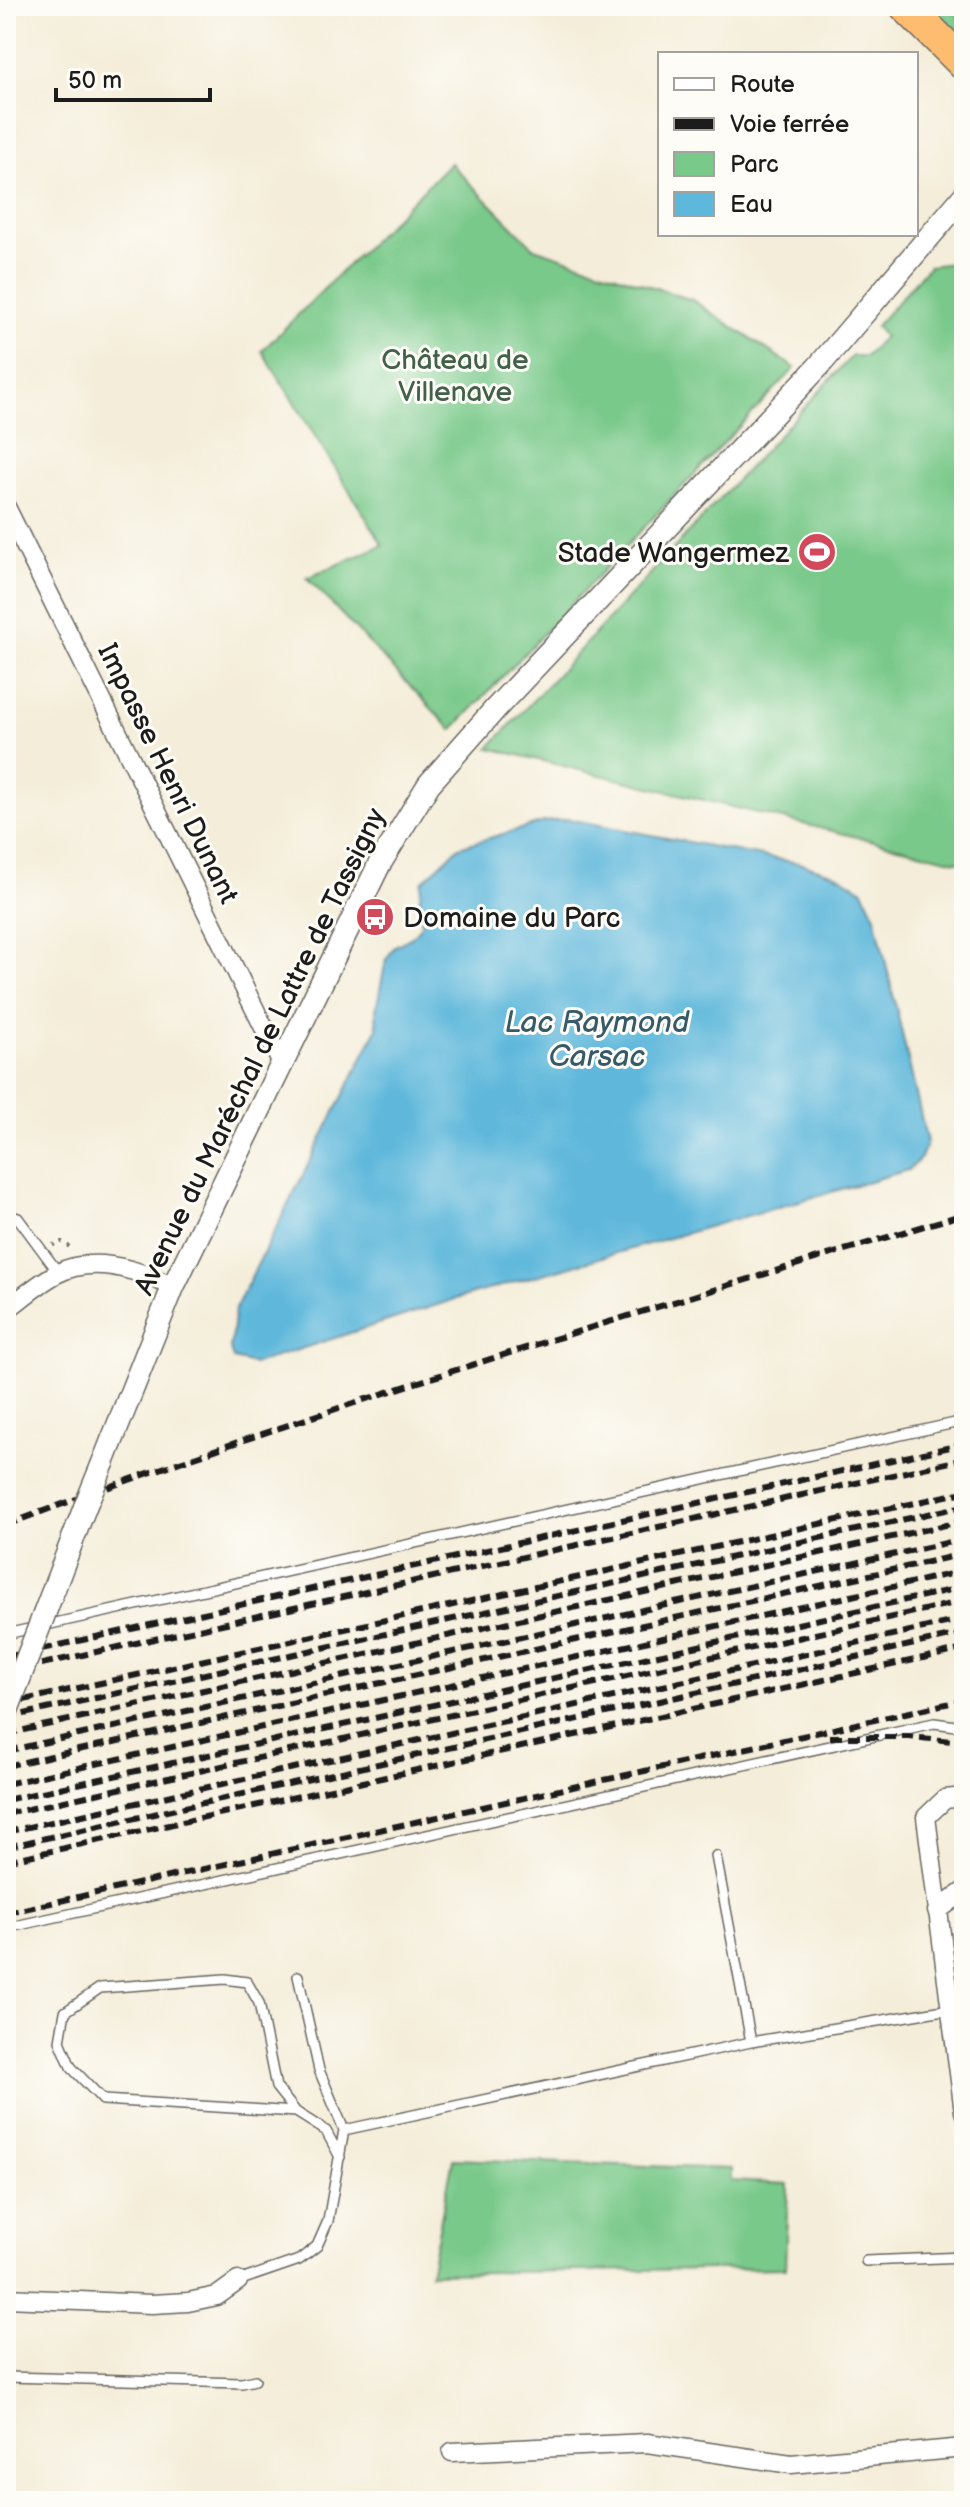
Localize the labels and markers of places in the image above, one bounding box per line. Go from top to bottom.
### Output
sports icon: Stade Wangermez [796,531,838,573]
place label: Stade Wangermez [558,537,790,570]
bus stop icon: Domaine du Parc [354,896,396,938]
place label: Domaine du Parc [403,902,620,935]

